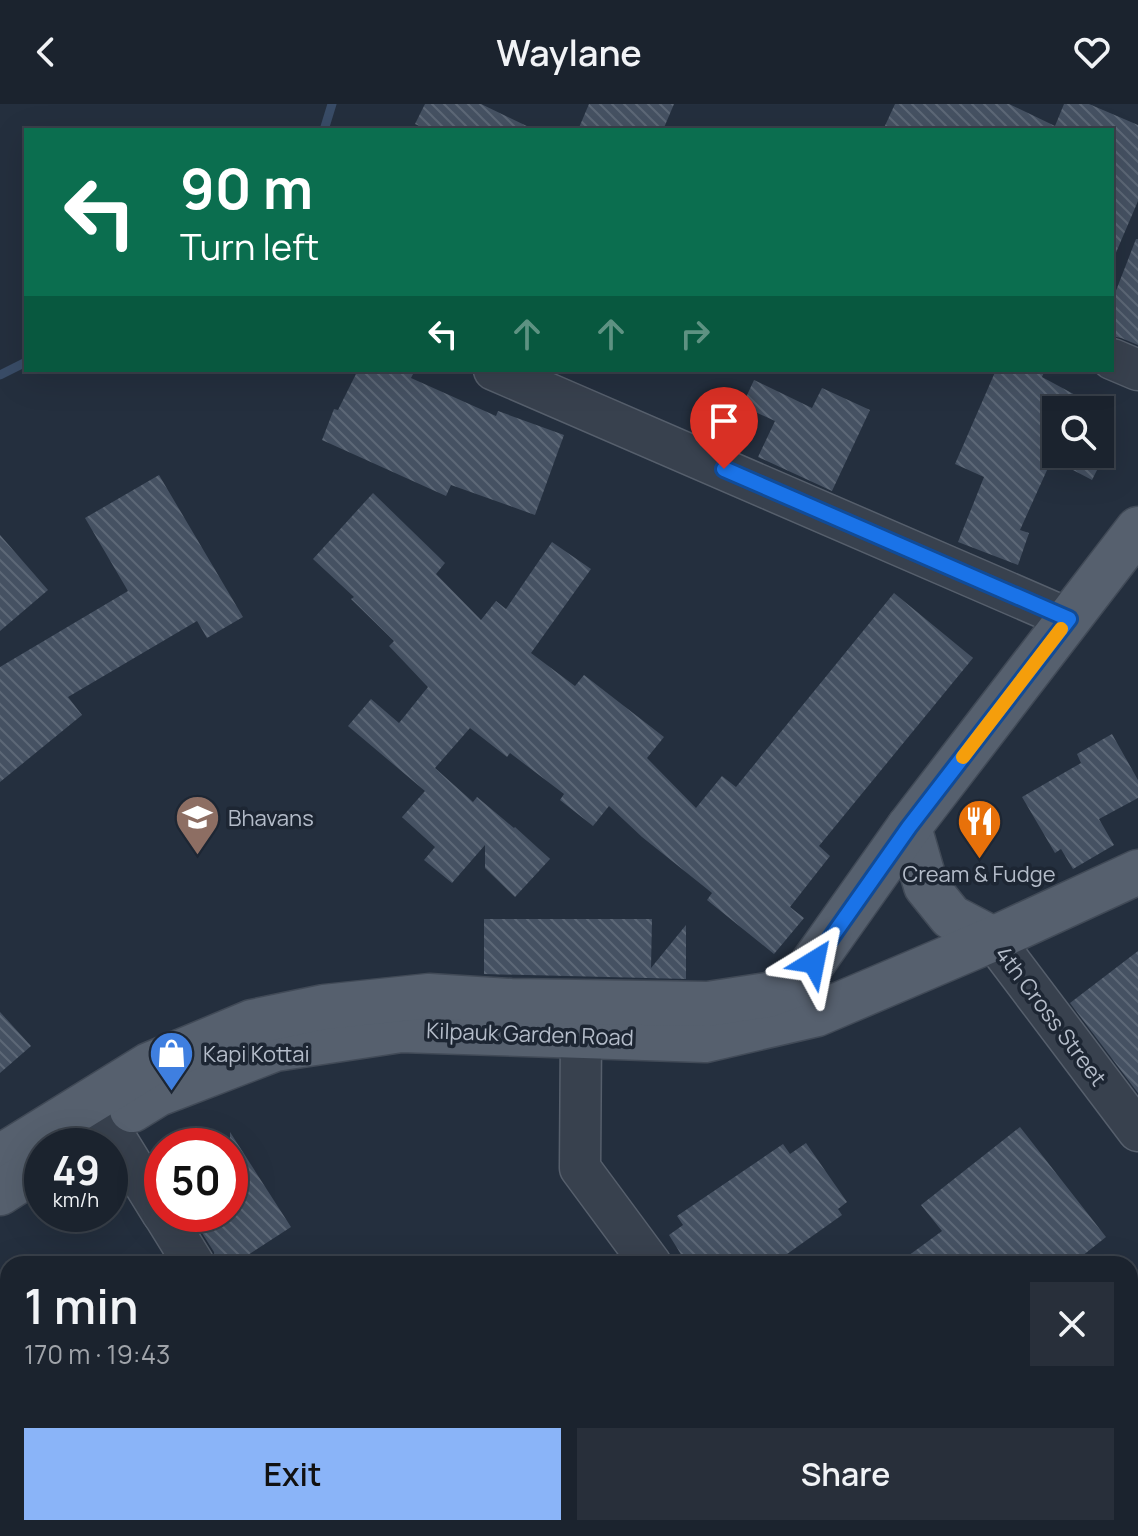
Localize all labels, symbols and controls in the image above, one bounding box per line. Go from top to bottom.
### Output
text: Waylane [496,28,642,77]
icon: back [24,30,68,74]
icon: heart [1070,30,1114,74]
text: 90 m [180,149,313,226]
icon: left [48,160,152,264]
text: Turn left [180,222,319,271]
icon: left [421,312,465,356]
icon: ahead [505,312,549,356]
icon: ahead [589,312,633,356]
icon: right [673,312,717,356]
pin [690,387,758,469]
map controls [1042,396,1114,468]
button: search [1042,396,1114,468]
icon: arrive [702,399,746,443]
school or university icon: Bhavans [173,794,221,857]
restaurant icon: Cream & Fudge [955,797,1003,860]
place label: Bhavans [228,803,314,833]
place label: Cream & Fudge [902,859,1056,889]
position arrow [772,920,856,1004]
street label: 4th Cross Street [989,940,1114,1092]
street label: Kilpauk Garden Road [426,1015,634,1053]
shop icon: Kapi Kottai [148,1030,196,1093]
place label: Kapi Kottai [203,1039,310,1069]
speed limit sign: 50 [144,1128,248,1232]
text: 49 [52,1142,100,1197]
text: km/h [53,1186,99,1213]
text: 1 min [24,1273,138,1338]
button: close [1030,1282,1114,1366]
text: 170 m · 19:43 [24,1336,170,1372]
button: Exit [24,1428,561,1520]
button: Share [577,1428,1114,1520]

